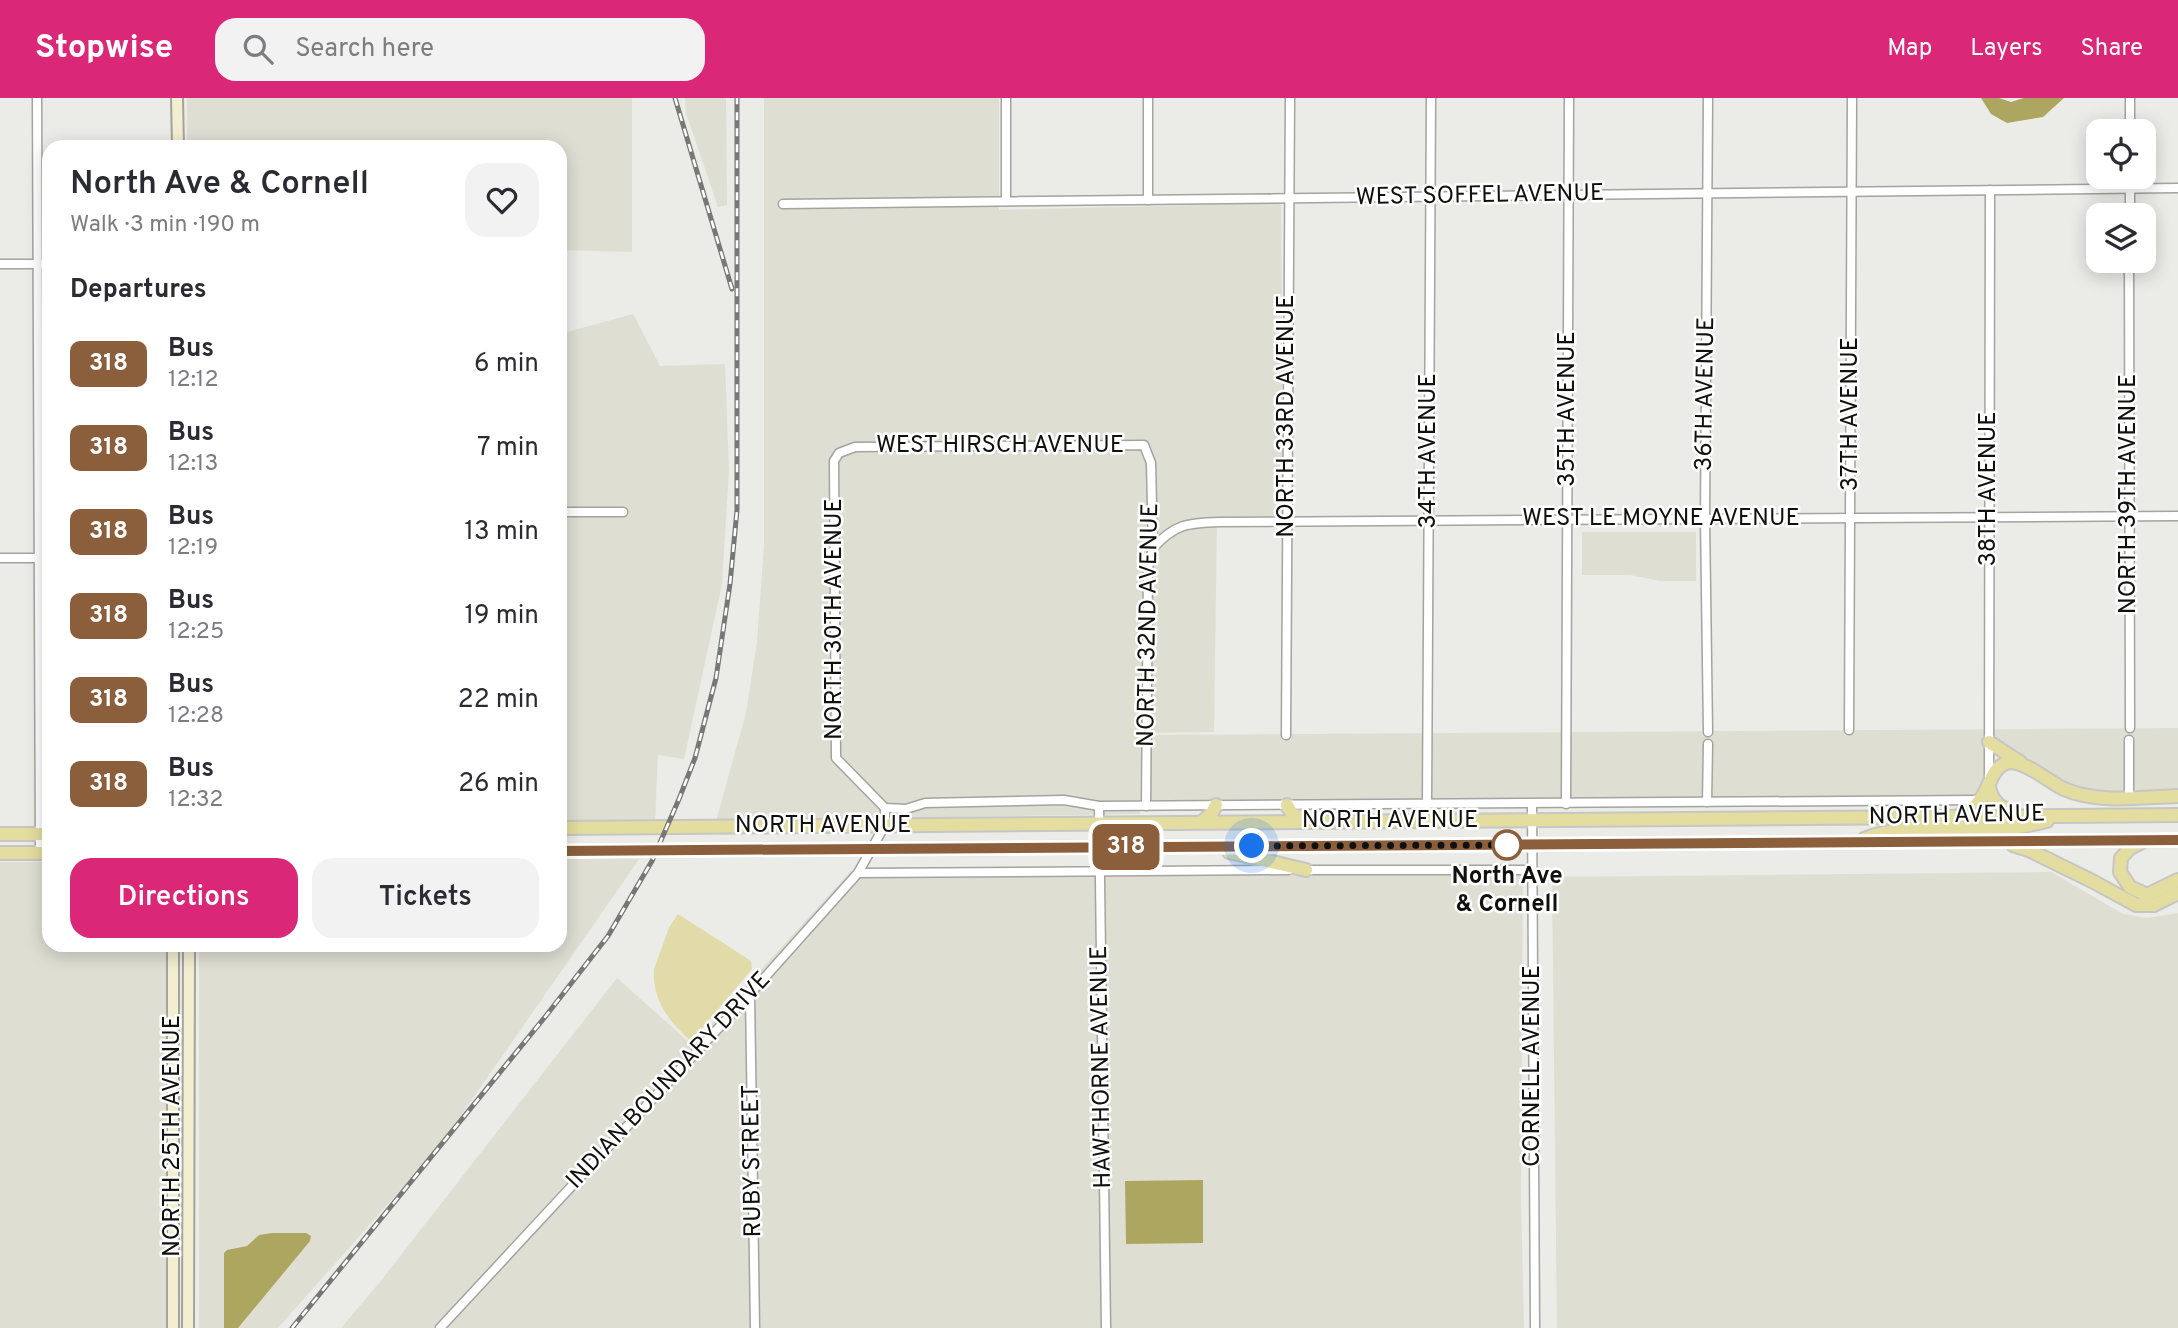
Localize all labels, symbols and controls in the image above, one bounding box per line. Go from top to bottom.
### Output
search box [215,18,705,81]
text: Stopwise [35,28,173,70]
icon: search [239,30,277,68]
text: Search here [295,33,434,66]
text: Map [1887,34,1932,64]
text: Layers [1970,34,2042,64]
text: Share [2080,34,2143,64]
map controls [2086,119,2156,273]
button: locate [2086,119,2156,189]
button: heart [465,163,539,237]
text: North Ave & Cornell [70,164,369,206]
street label: WEST SOFFEL AVENUE [1355,179,1605,213]
button: layers [2086,203,2156,273]
text: Walk · 3 min · 190 m [70,211,260,240]
text: Departures [70,274,207,307]
street label: NORTH 33RD AVENUE [1272,294,1302,538]
street label: 36TH AVENUE [1690,317,1722,471]
street label: 35TH AVENUE [1553,331,1583,487]
text: Bus [168,333,214,366]
street label: 37TH AVENUE [1836,337,1866,491]
text: 6 min [474,348,539,381]
text: 318 [89,349,128,379]
text: 12:12 [168,366,219,395]
street label: 34TH AVENUE [1414,373,1444,529]
street label: NORTH 39TH AVENUE [2114,374,2144,614]
street label: 38TH AVENUE [1974,411,2004,567]
text: Bus [168,417,214,450]
street label: WEST HIRSCH AVENUE [876,431,1124,461]
text: 7 min [477,432,539,465]
text: 318 [89,433,128,463]
text: 12:13 [168,450,218,479]
street label: NORTH 30TH AVENUE [820,498,850,740]
text: Bus [168,501,214,534]
street label: NORTH 32ND AVENUE [1132,503,1166,747]
street label: WEST LE MOYNE AVENUE [1522,504,1800,534]
text: 13 min [464,516,539,549]
text: 318 [89,517,128,547]
text: 12:19 [168,534,218,563]
text: Bus [168,585,214,618]
text: 19 min [464,600,539,633]
text: 318 [89,601,128,631]
text: 12:25 [168,618,224,647]
text: Bus [168,669,214,702]
text: 22 min [458,684,539,717]
text: 318 [89,685,128,715]
text: 12:28 [168,702,224,731]
text: Bus [168,753,214,786]
text: 26 min [458,768,539,801]
text: 318 [89,769,128,799]
text: 12:32 [168,786,223,815]
street label: NORTH AVENUE [1868,799,2046,833]
street label: NORTH AVENUE [1302,806,1478,836]
street label: NORTH AVENUE [735,811,911,841]
line badge: 318 [1086,824,1166,870]
your location [1234,828,1269,863]
marker: North Ave & Cornell [1492,830,1522,860]
text: 318 [1106,832,1146,862]
button: Directions [70,858,298,938]
button: Tickets [312,858,539,938]
place label: North Ave & Cornell [1451,862,1563,920]
street label: HAWTHORNE AVENUE [1085,945,1119,1189]
street label: CORNELL AVENUE [1518,965,1548,1167]
street label: INDIAN BOUNDARY DRIVE [560,966,778,1196]
street label: NORTH 25TH AVENUE [158,1015,188,1257]
street label: RUBY STREET [737,1084,769,1238]

